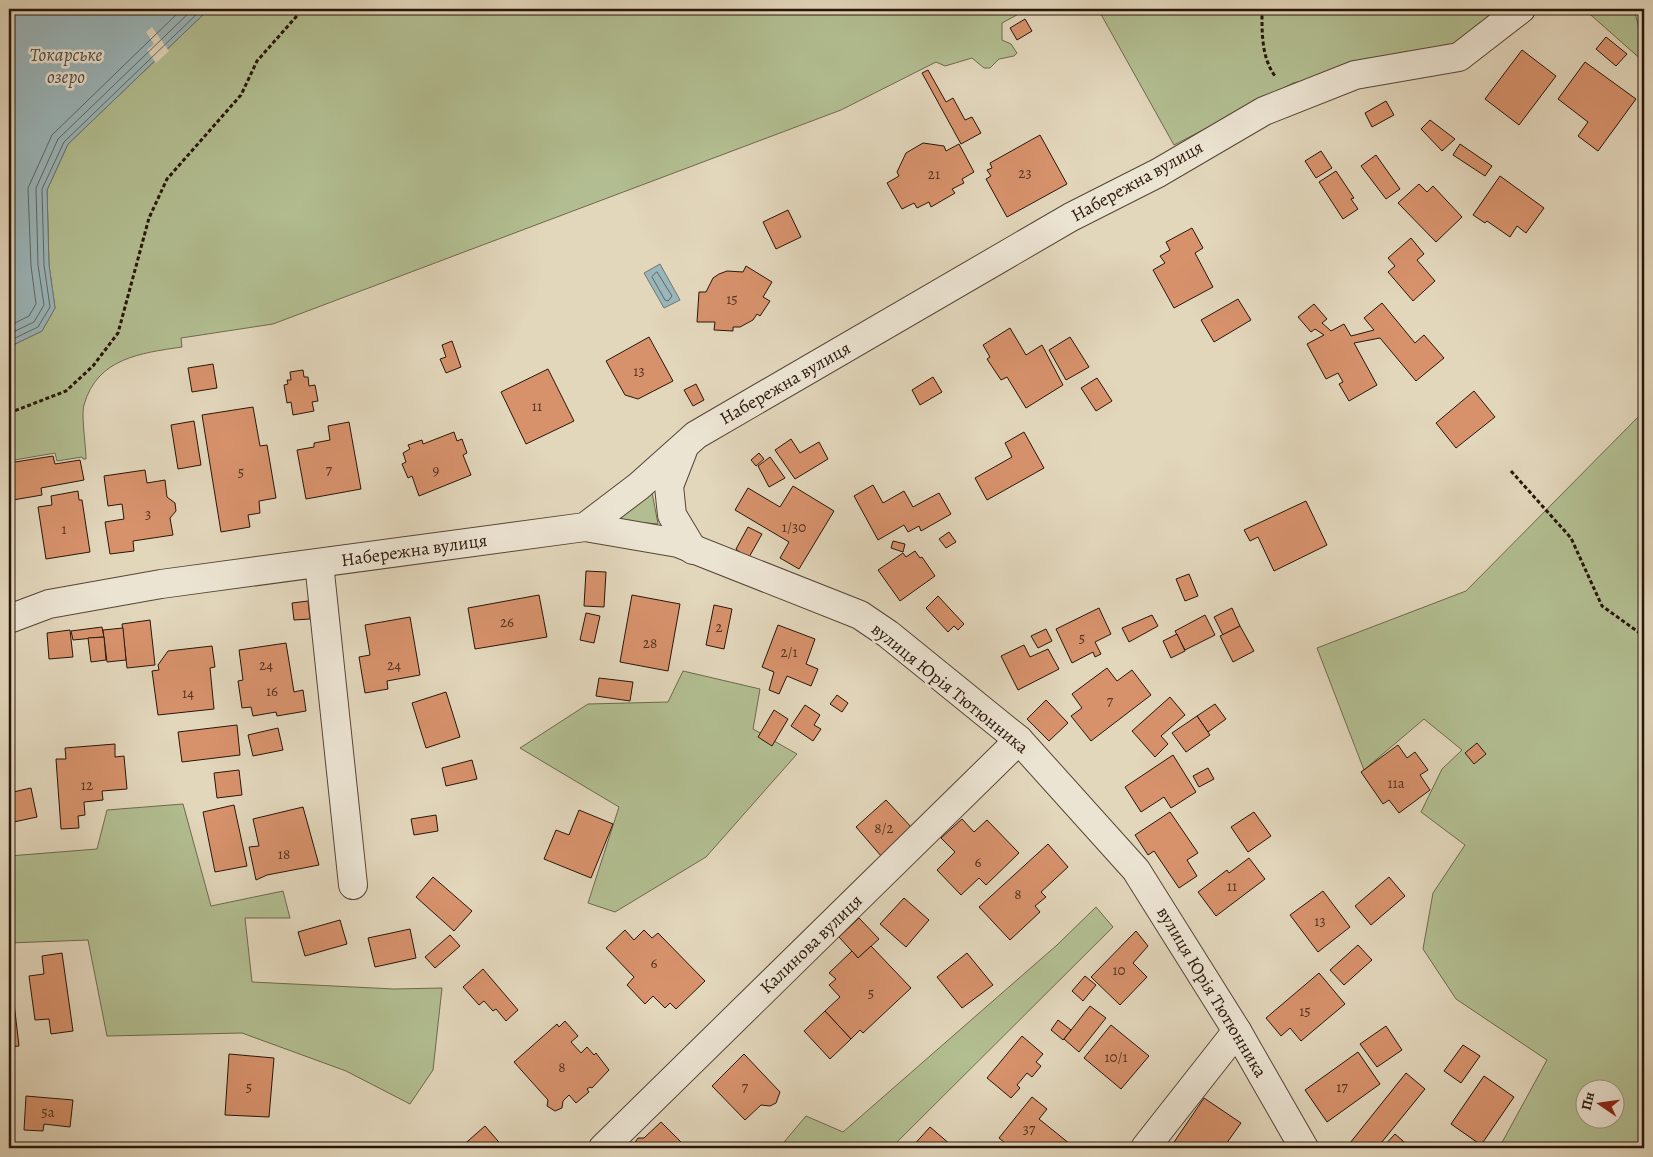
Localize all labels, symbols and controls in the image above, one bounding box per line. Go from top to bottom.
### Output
water label: Токарське озеро [30,42,102,90]
street label: Набережна вулиця [1067,135,1207,227]
house number: 23 [1018,163,1032,183]
house number: 21 [928,164,940,184]
house number: 15 [726,289,738,309]
street label: Набережна вулиця [715,336,855,430]
house number: 13 [633,361,645,381]
house number: 11 [532,396,542,416]
house number: 7 [326,460,333,480]
house number: 9 [433,460,440,480]
house number: 5 [238,462,244,482]
house number: 3 [145,504,151,524]
house number: 1/30 [782,517,806,537]
house number: 1 [61,519,67,539]
street label: Набережна вулиця [339,528,489,572]
house number: 26 [500,612,514,632]
house number: 2 [715,617,723,637]
street label: вулиця Юрія Тютюнника [866,617,1034,759]
house number: 5 [1079,628,1085,648]
house number: 28 [643,633,657,653]
house number: 2/1 [780,642,798,662]
house number: 24 [259,655,273,675]
house number: 24 [387,655,401,675]
house number: 16 [266,681,278,701]
house number: 14 [182,683,194,703]
house number: 7 [1107,691,1114,711]
house number: 11а [1387,773,1405,793]
house number: 12 [81,775,93,795]
house number: 8/2 [874,818,894,838]
house number: 18 [278,844,290,864]
house number: 6 [975,852,982,872]
house number: 11 [1227,876,1237,896]
house number: 8 [1014,884,1022,904]
street label: Калинова вулиця [754,889,868,999]
street label: вулиця Юрія Тютюнника [1151,902,1273,1083]
house number: 13 [1314,911,1326,931]
house number: 6 [651,953,658,973]
house number: 10 [1112,960,1126,980]
house number: 5 [868,983,874,1003]
house number: 15 [1299,1001,1311,1021]
house number: 10/1 [1104,1047,1128,1067]
house number: 8 [558,1057,566,1077]
house number: 5 [246,1077,252,1097]
house number: 7 [742,1077,749,1097]
house number: 17 [1336,1077,1348,1097]
north arrow [1576,1080,1626,1130]
text: Пн [1577,1090,1599,1112]
house number: 5а [41,1102,55,1122]
house number: 37 [1023,1119,1036,1139]

